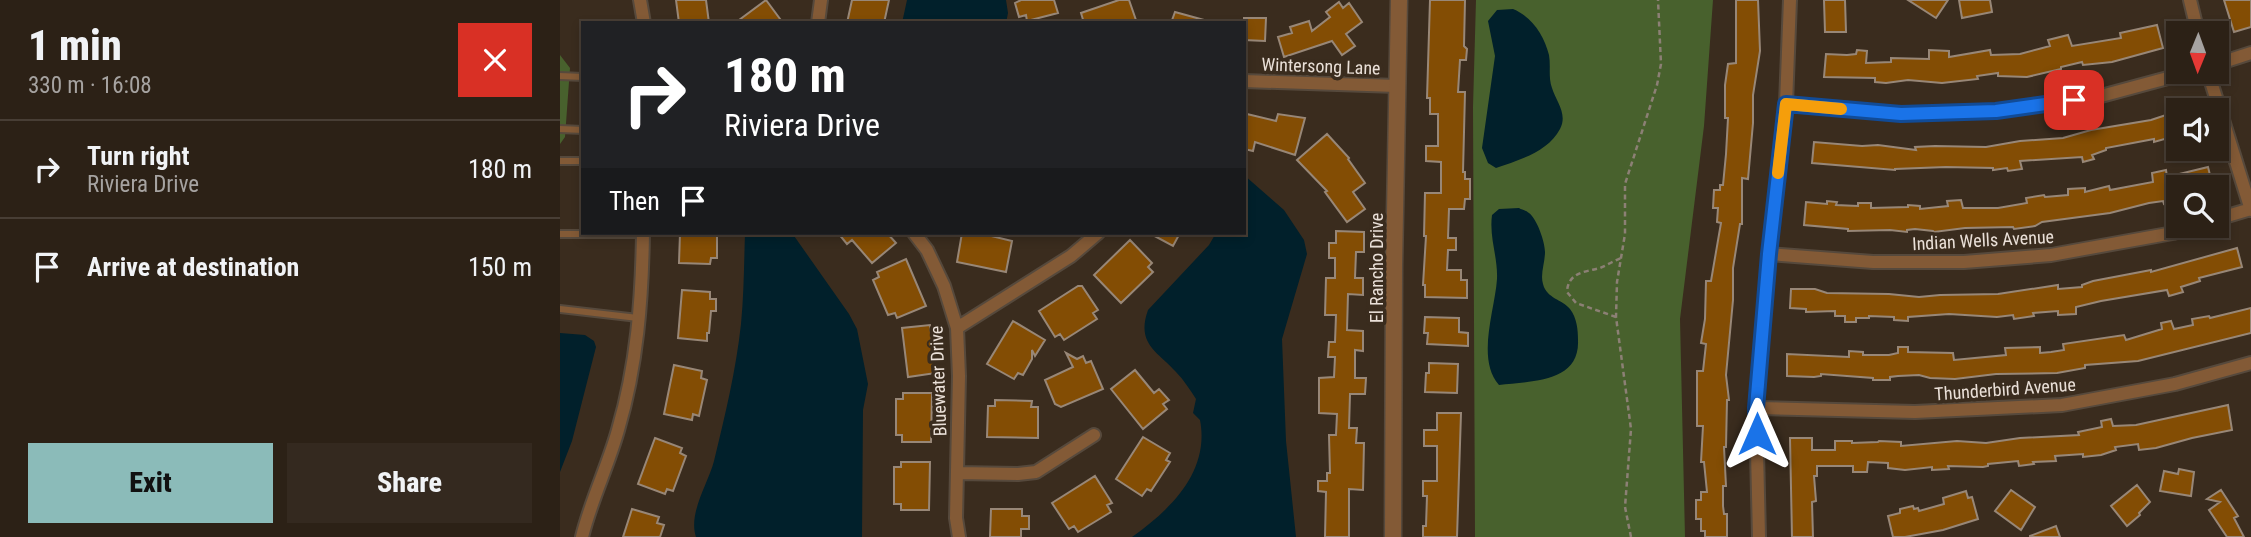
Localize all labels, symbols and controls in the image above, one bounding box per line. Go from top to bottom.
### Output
text: 1 min [28,21,122,70]
north arrow [2166,21,2230,84]
map controls [2166,21,2229,238]
button: close [458,23,532,97]
text: 180 m [724,47,846,104]
icon: right [609,49,700,140]
street label: Wintersong Lane [1261,53,1381,79]
pin [2044,70,2104,130]
text: 330 m · 16:08 [28,72,152,99]
icon: arrive [2055,81,2093,119]
button: sound [2166,98,2229,161]
text: Riviera Drive [724,106,880,144]
text: Turn right [87,141,189,171]
icon: right [28,150,66,188]
text: 180 m [468,154,532,184]
text: Riviera Drive [87,171,199,198]
button: search [2166,175,2229,238]
icon: arrive [674,182,712,220]
text: Then [609,186,660,216]
street label: El Rancho Drive [1366,213,1387,323]
street label: Indian Wells Avenue [1912,226,2054,254]
icon: arrive [28,248,66,286]
text: Arrive at destination [87,252,299,282]
text: 150 m [468,252,532,282]
street label: Bluewater Drive [926,325,950,437]
street label: Thunderbird Avenue [1934,374,2076,404]
position arrow [1720,397,1794,471]
button: Exit [28,443,273,523]
button: Share [287,443,532,523]

